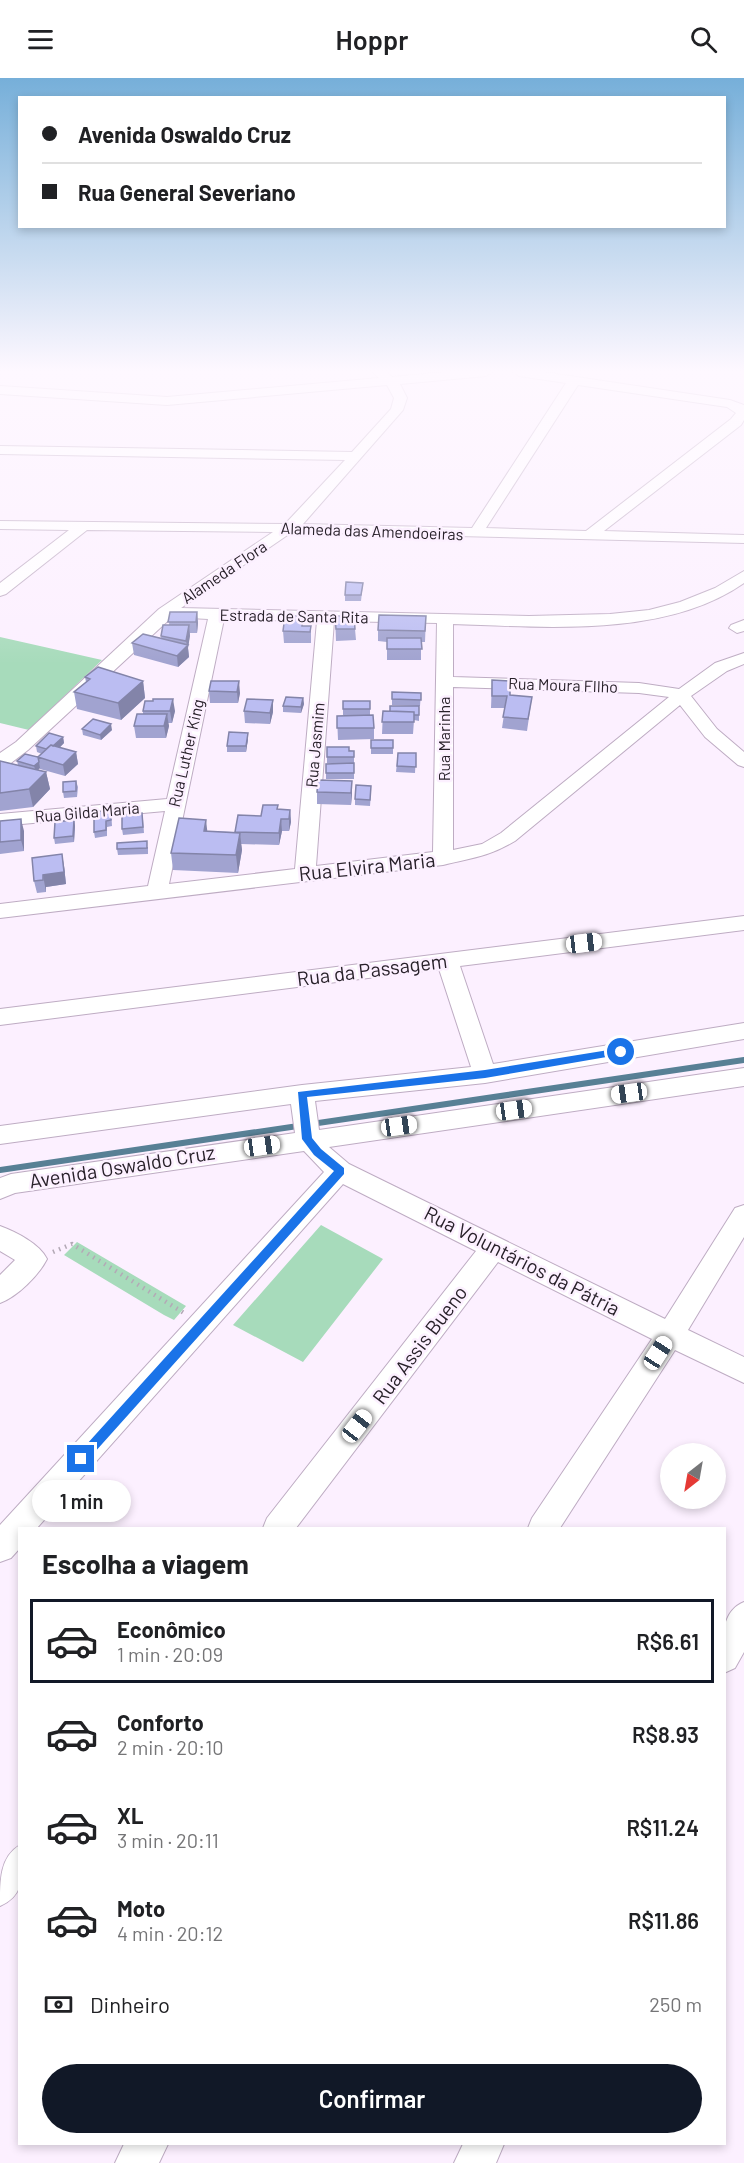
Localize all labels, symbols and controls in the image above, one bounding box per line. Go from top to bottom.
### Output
icon: menu [24,23,57,56]
text: Hoppr [336,23,408,55]
icon: search [687,23,720,56]
text: Avenida Oswaldo Cruz [78,121,291,147]
text: Rua General Severiano [78,179,296,205]
street label: Alameda das Amendoeiras [280,518,464,543]
street label: Alameda Flora [177,536,270,607]
street label: Estrada de Santa Rita [219,605,369,626]
street label: Rua Moura FIlho [508,673,618,696]
street label: Rua Luther King [164,697,207,809]
street label: Rua Marinha [434,697,453,781]
street label: Rua Jasmim [301,702,328,788]
street label: Rua Gilda Maria [34,797,140,826]
street label: Rua Elvira Maria [297,847,436,885]
car [565,932,603,954]
street label: Rua da Passagem [295,948,448,990]
route start [607,1038,634,1065]
car [610,1082,648,1104]
car [495,1099,533,1121]
car [380,1115,418,1137]
car [243,1135,281,1157]
street label: Avenida Oswaldo Cruz [27,1139,217,1193]
street label: Rua Voluntários da Pátria [421,1200,624,1320]
street label: Rua Assis Bueno [367,1280,472,1408]
car [641,1333,675,1373]
car [339,1406,375,1446]
north arrow [660,1443,726,1509]
map controls [660,1443,726,1509]
route end [67,1445,94,1472]
callout: 1 min [32,1480,130,1522]
text: 1 min [60,1489,103,1513]
text: Escolha a viagem [42,1547,249,1579]
icon: car [45,1614,99,1668]
text: Econômico [117,1616,226,1642]
text: R$6.61 [636,1628,699,1654]
text: 1 min · 20:09 [117,1642,223,1666]
icon: car [45,1707,99,1761]
text: Conforto [117,1709,204,1735]
text: R$8.93 [632,1721,699,1747]
text: 2 min · 20:10 [117,1735,223,1759]
icon: car [45,1800,99,1854]
text: XL [117,1802,143,1828]
text: R$11.24 [626,1814,699,1840]
text: 3 min · 20:11 [117,1828,219,1852]
icon: car [45,1893,99,1947]
text: Moto [117,1895,165,1921]
text: R$11.86 [628,1907,699,1933]
text: 4 min · 20:12 [117,1921,223,1945]
icon: cash [42,1988,75,2021]
text: Dinheiro [90,1991,170,2017]
text: 250 m [649,1992,702,2016]
button: Confirmar [42,2064,702,2133]

